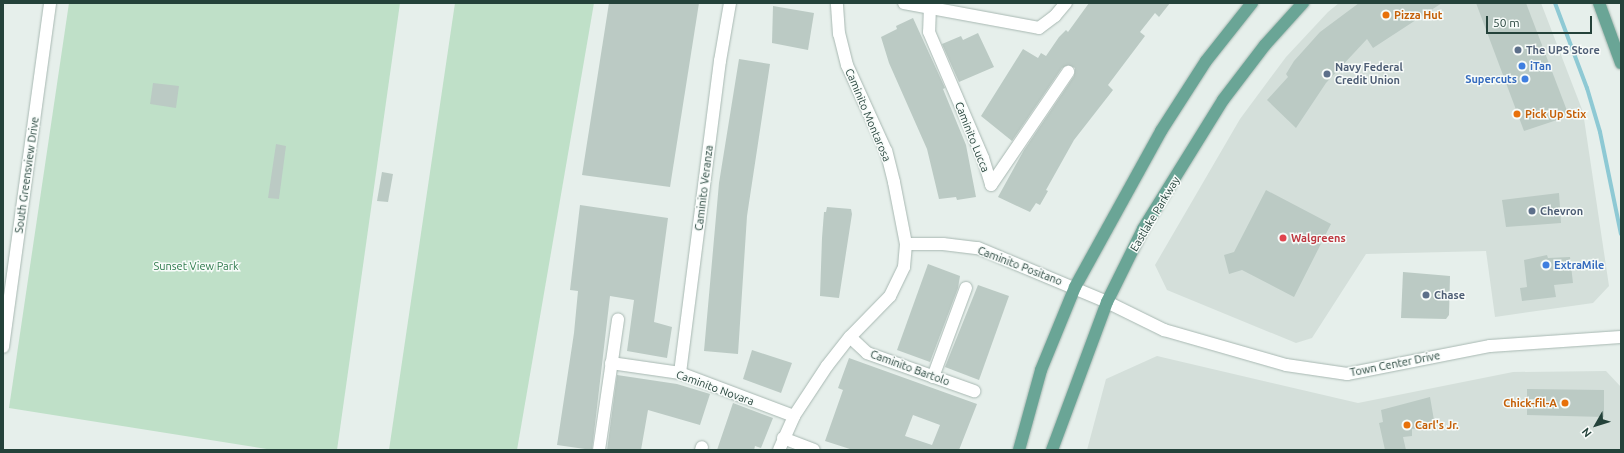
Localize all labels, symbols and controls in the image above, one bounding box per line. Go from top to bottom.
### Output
place label: Pizza Hut [1394,8,1442,22]
scale bar [1488,8,1594,34]
marker: Pizza Hut [1381,10,1391,20]
text: 50 m [1493,16,1520,29]
place label: The UPS Store [1526,43,1600,57]
marker: The UPS Store [1513,45,1523,55]
place label: iTan [1530,59,1551,73]
place label: Navy Federal Credit Union [1335,61,1403,87]
marker: iTan [1517,61,1527,71]
street label: Caminito Montarosa [842,66,894,164]
marker: Navy Federal Credit Union [1322,69,1332,79]
place label: Supercuts [1465,72,1517,86]
marker: Supercuts [1520,74,1530,84]
street label: Caminito Lucca [952,100,992,174]
place label: Pick Up Stix [1525,107,1586,121]
marker: Pick Up Stix [1512,109,1522,119]
street label: South Greensview Drive [12,116,42,234]
street label: Caminito Veranza [692,144,716,232]
street label: Eastlake Parkway [1128,174,1182,254]
place label: Chevron [1540,204,1583,218]
marker: Chevron [1527,206,1537,216]
place label: Walgreens [1291,231,1346,245]
marker: Walgreens [1278,233,1288,243]
street label: Caminito Positano [976,244,1064,288]
place label: ExtraMile [1554,258,1604,272]
park label: Sunset View Park [153,259,239,273]
marker: ExtraMile [1541,260,1551,270]
place label: Chase [1434,288,1465,302]
marker: Chase [1421,290,1431,300]
street label: Caminito Bartolo [868,347,952,389]
street label: Town Center Drive [1349,349,1441,379]
street label: Caminito Novara [674,368,756,408]
place label: Chick-fil-A [1503,396,1557,410]
marker: Chick-fil-A [1560,398,1570,408]
north arrow [1576,405,1616,445]
place label: Carl's Jr. [1415,418,1459,432]
marker: Carl's Jr. [1402,420,1412,430]
text: N [1579,426,1594,440]

